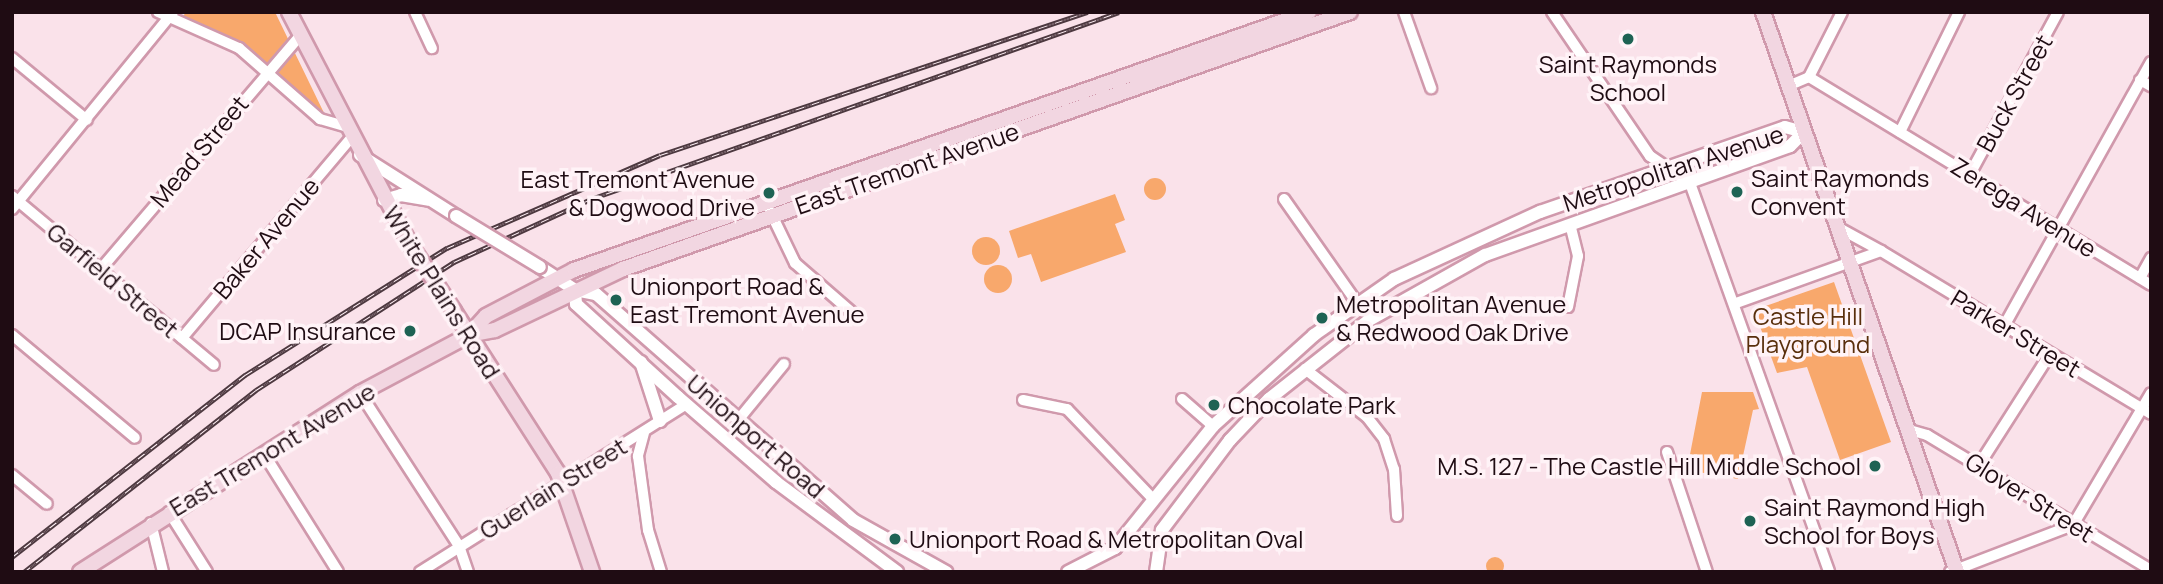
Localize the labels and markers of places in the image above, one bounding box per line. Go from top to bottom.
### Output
marker: Saint Raymonds School [1620,31,1636,47]
place label: Saint Raymonds School [1539,50,1717,106]
place label: Saint Raymonds Convent [1751,164,1929,220]
place label: East Tremont Avenue & Dogwood Drive [520,165,755,221]
marker: Saint Raymonds Convent [1729,184,1745,200]
marker: East Tremont Avenue & Dogwood Drive [761,185,777,201]
place label: Unionport Road & East Tremont Avenue [630,272,865,328]
place label: Metropolitan Avenue & Redwood Oak Drive [1336,290,1569,346]
marker: Unionport Road & East Tremont Avenue [608,292,624,308]
marker: Metropolitan Avenue & Redwood Oak Drive [1314,310,1330,326]
place label: DCAP Insurance [219,317,396,345]
marker: DCAP Insurance [402,323,418,339]
place label: Chocolate Park [1228,391,1395,419]
marker: Chocolate Park [1206,397,1222,413]
place label: M.S. 127 - The Castle Hill Middle School [1437,452,1861,480]
marker: M.S. 127 - The Castle Hill Middle School [1867,458,1883,474]
place label: Saint Raymond High School for Boys [1764,493,1985,549]
marker: Saint Raymond High School for Boys [1742,513,1758,529]
place label: Unionport Road & Metropolitan Oval [909,525,1304,553]
marker: Unionport Road & Metropolitan Oval [887,531,903,547]

